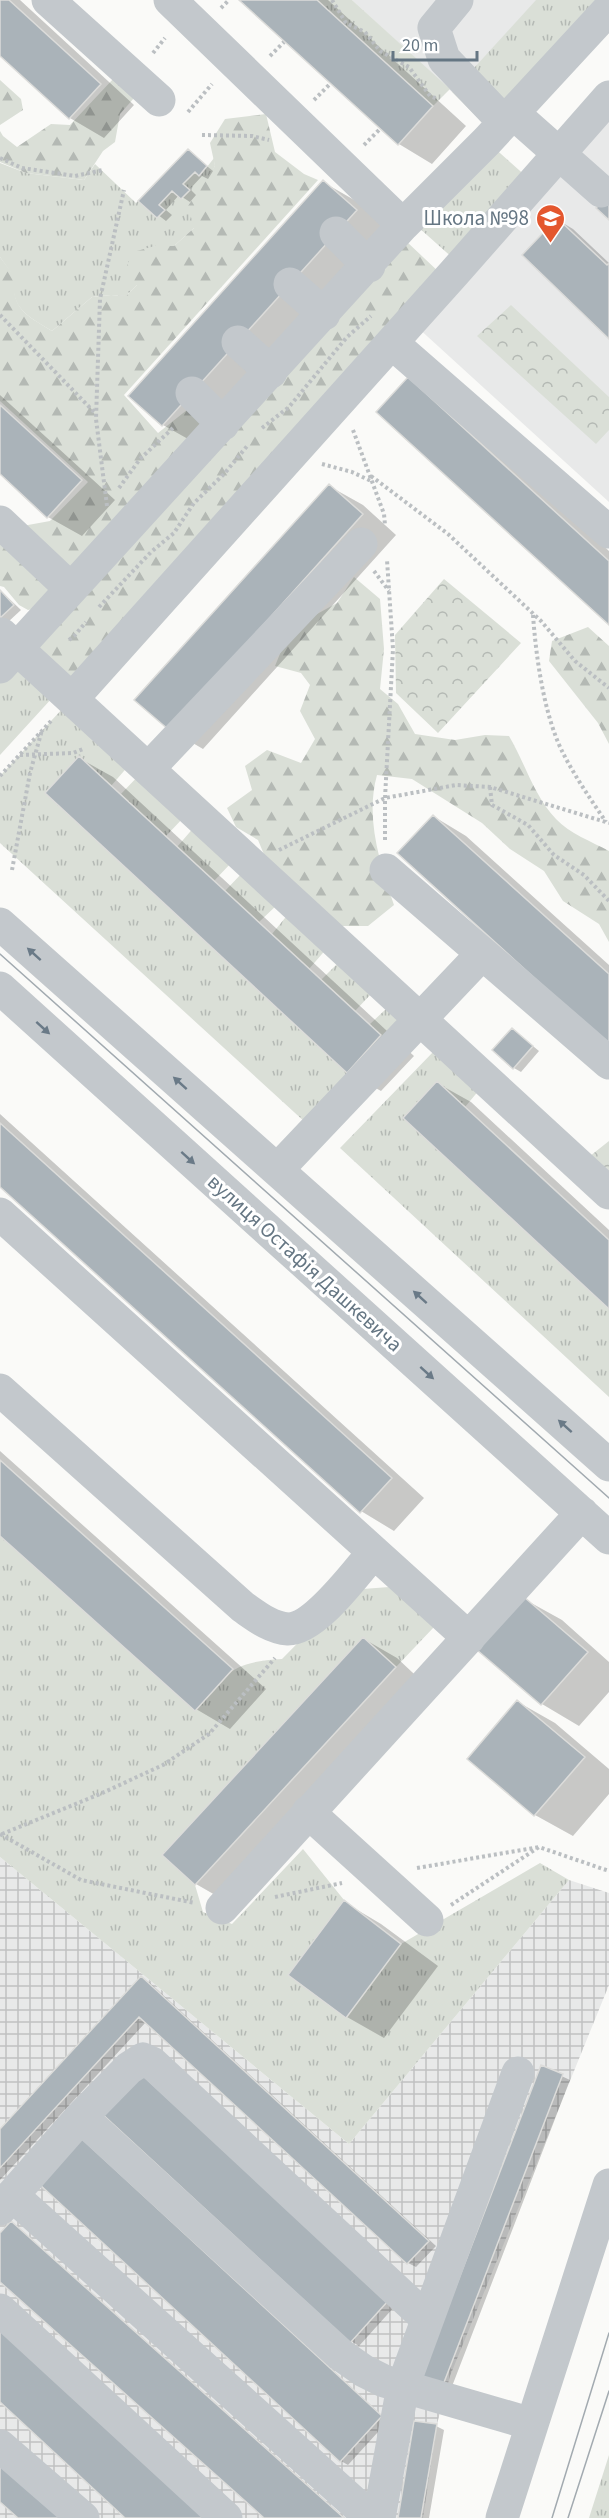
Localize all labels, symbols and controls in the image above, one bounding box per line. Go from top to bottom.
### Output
scale bar [393,24,477,62]
text: 20 m [402,33,438,58]
school or university icon: Школа №98 [534,202,566,244]
place label: Школа №98 [424,203,529,233]
one-way arrow [27,948,42,961]
one-way arrow [36,1020,50,1034]
one-way arrow [173,1077,188,1090]
one-way arrow [180,1151,195,1164]
street label: вулиця Остафія Дашкевича [201,1167,409,1359]
one-way arrow [413,1291,428,1304]
one-way arrow [419,1366,434,1380]
one-way arrow [558,1420,573,1433]

